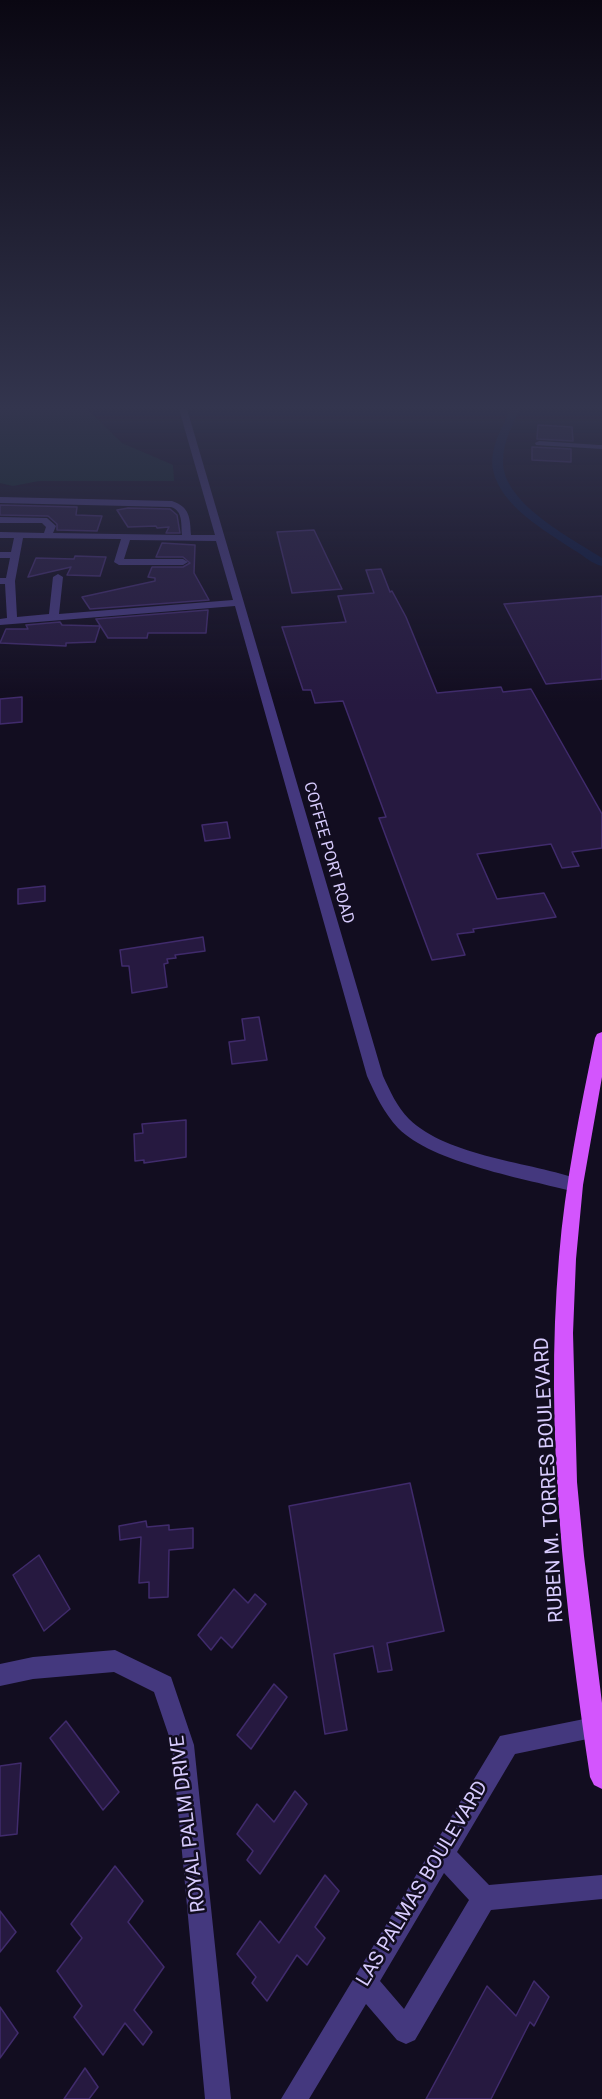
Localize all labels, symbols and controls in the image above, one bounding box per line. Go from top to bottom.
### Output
street label: COFFEE PORT ROAD [299,780,357,926]
street label: RUBEN M. TORRES BOULEVARD [531,1336,569,1624]
street label: ROYAL PALM DRIVE [166,1734,212,1914]
street label: LAS PALMAS BOULEVARD [352,1777,494,1991]

